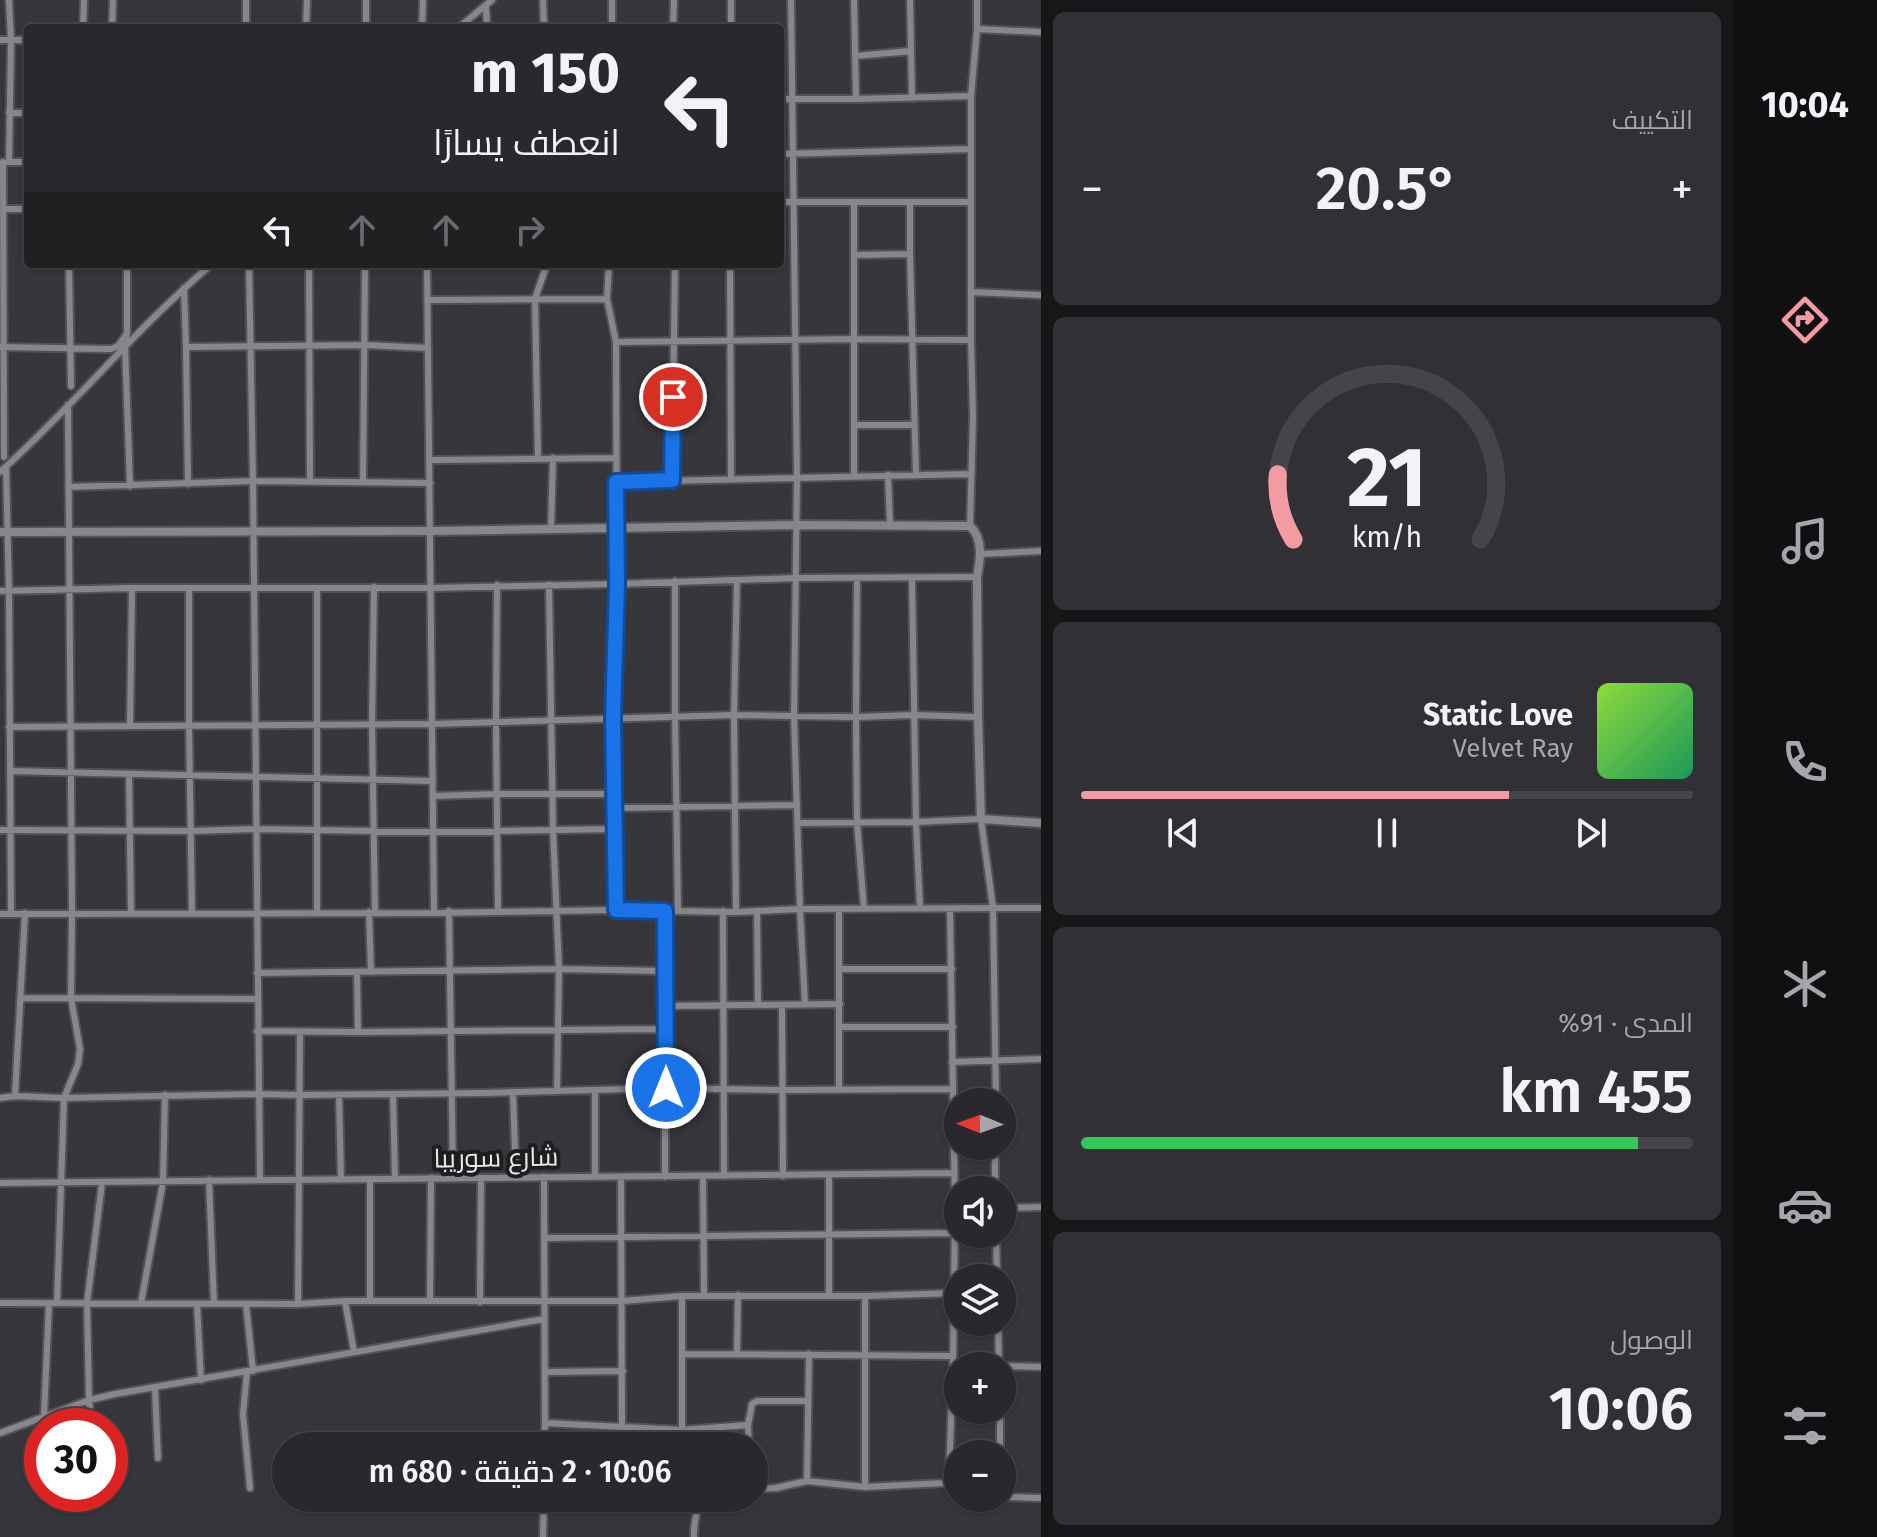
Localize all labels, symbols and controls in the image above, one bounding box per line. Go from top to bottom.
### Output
text: 150 m [471,40,620,107]
icon: left [648,56,752,160]
text: 10:04 [1761,83,1849,127]
text: التكييف [1611,105,1693,136]
text: انعطف يسارًا [433,121,620,165]
text: 20.5° [1316,153,1458,225]
text: − [1081,163,1103,216]
text: + [1671,163,1693,216]
icon: left [256,208,300,252]
icon: ahead [340,208,384,252]
icon: ahead [424,208,468,252]
icon: right [508,208,552,252]
icon: directions [1777,292,1833,348]
pin [639,363,707,431]
icon: arrive [651,375,695,419]
text: 21 [1347,427,1427,527]
icon: music [1777,513,1833,569]
text: km/h [1352,520,1422,555]
text: Static Love [1423,697,1573,733]
text: Velvet Ray [1453,733,1573,764]
icon: phone [1777,734,1833,790]
icon: previous [1161,811,1205,855]
icon: pause [1365,811,1409,855]
icon: next [1569,811,1613,855]
icon: climate [1777,956,1833,1012]
text: المدى · 91% [1558,1008,1693,1039]
position arrow [624,1046,708,1130]
text: 455 km [1499,1056,1693,1128]
north arrow [944,1088,1016,1160]
map controls [944,1088,1016,1512]
street label: شارع سوريبا [433,1141,559,1176]
button: sound [944,1176,1016,1248]
icon: car [1777,1177,1833,1233]
button: layers [944,1264,1016,1336]
text: الوصول [1610,1325,1693,1356]
button: + [944,1352,1016,1424]
text: 10:06 [1548,1373,1693,1445]
icon: filters [1777,1398,1833,1454]
speed limit sign: 30 [24,1408,128,1512]
button: − [944,1440,1016,1512]
text: 10:06 · 2 دقيقة · 680 m [369,1454,671,1490]

